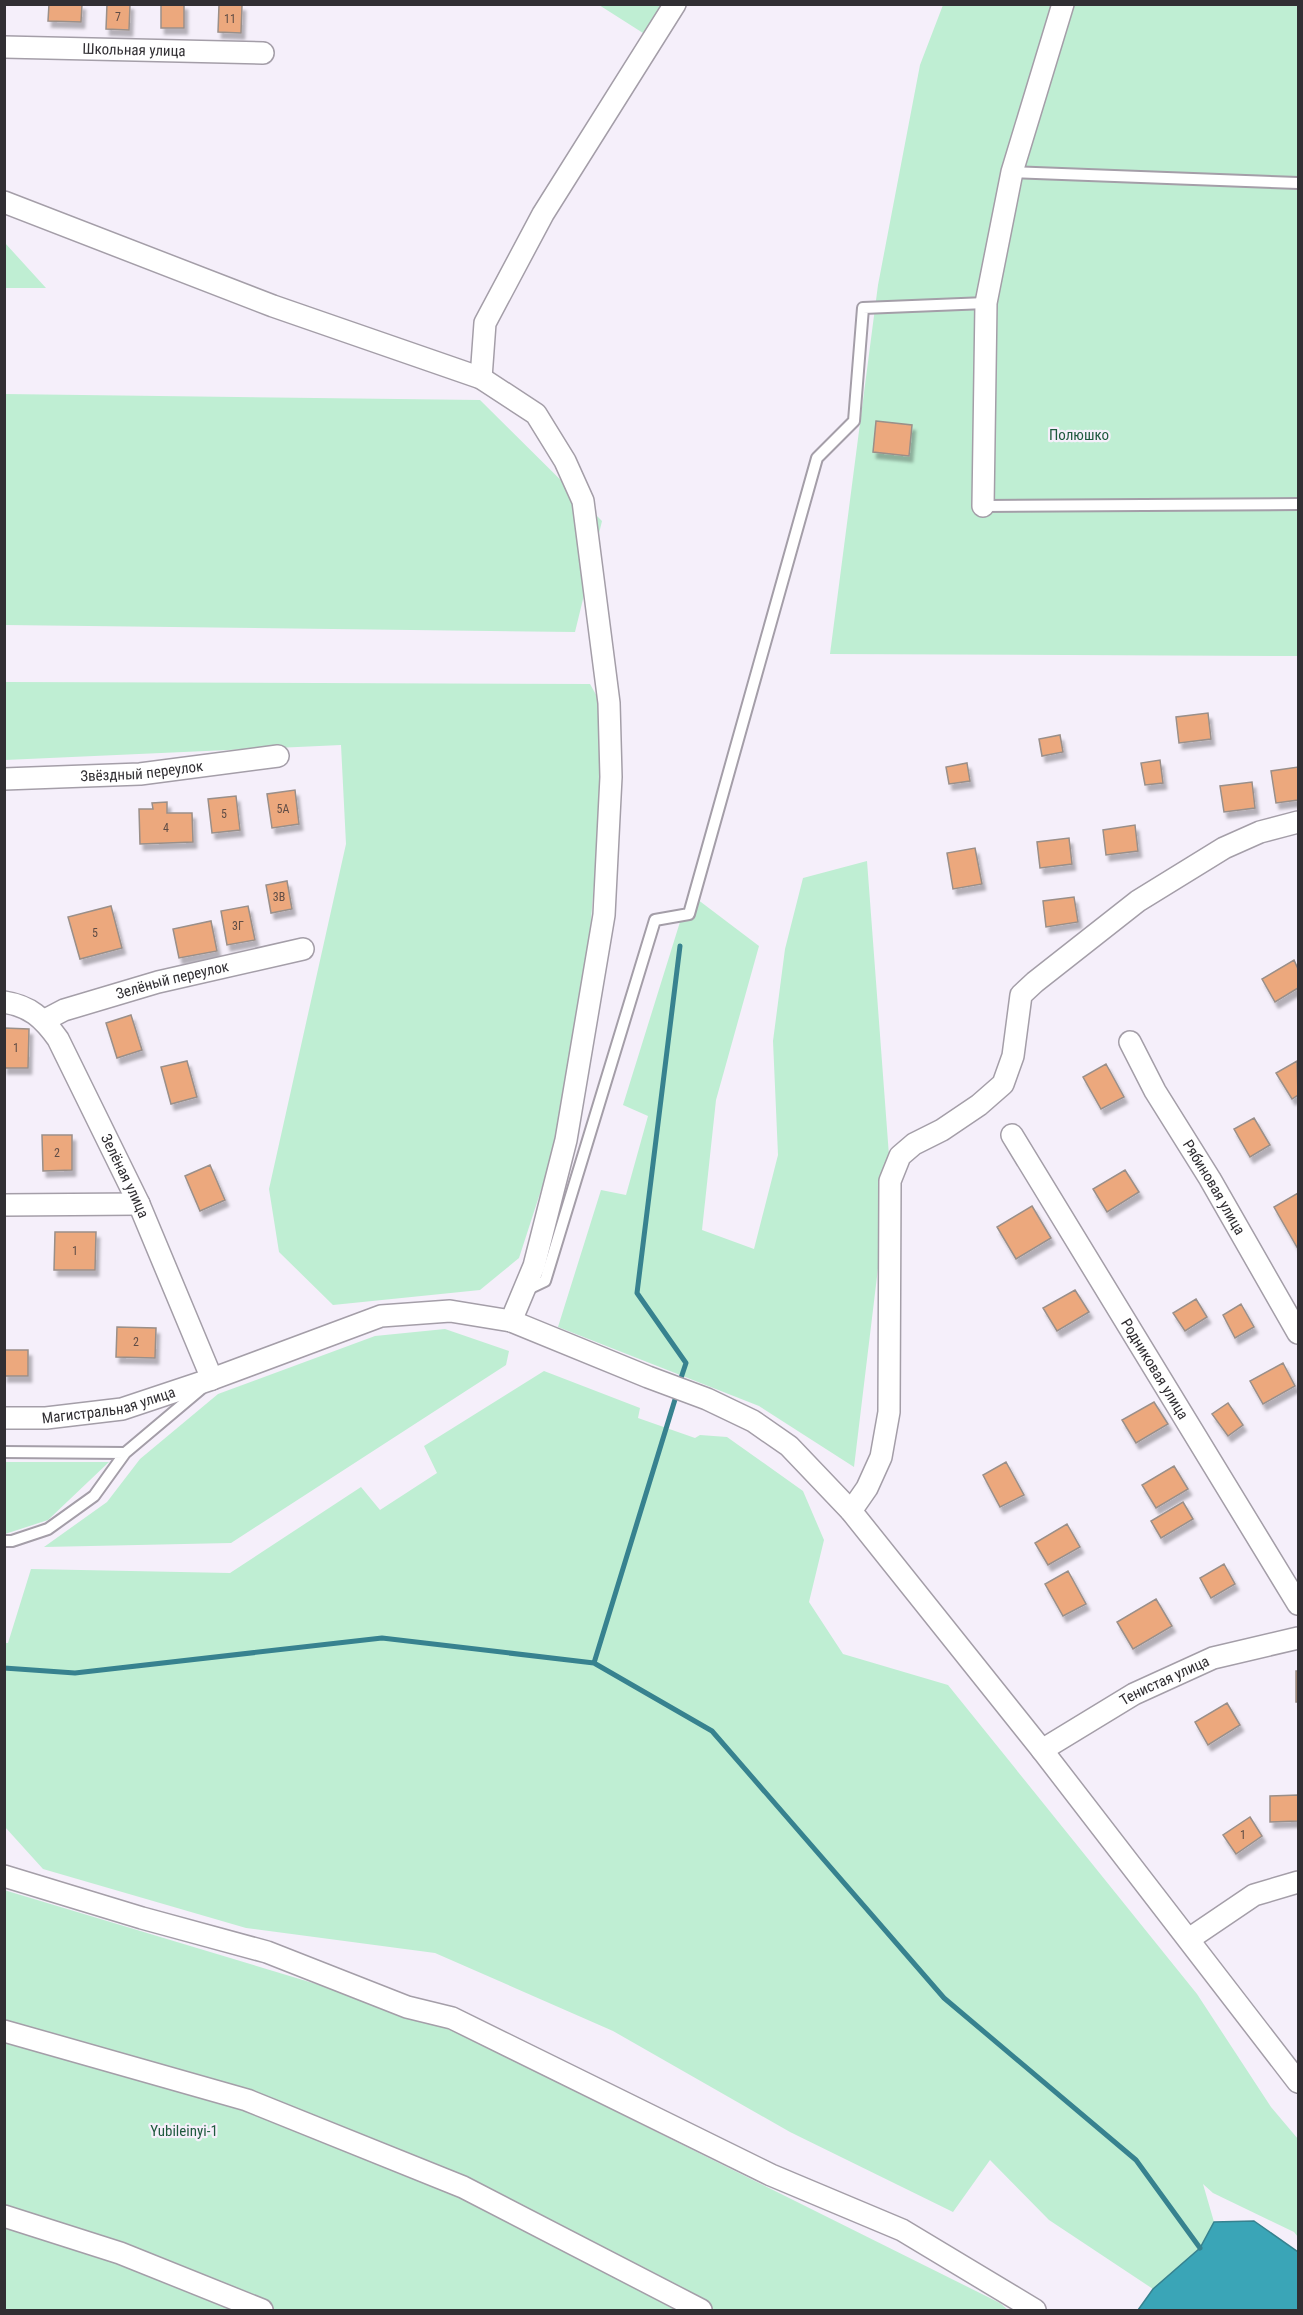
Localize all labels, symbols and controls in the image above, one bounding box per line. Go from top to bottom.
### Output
house number: 7 [115,10,121,24]
house number: 11 [224,12,236,26]
street label: Школьная улица [82,40,186,60]
park label: Полюшко [1049,426,1109,444]
street label: Звёздный переулок [80,757,204,785]
house number: 5А [277,802,290,816]
house number: 5 [221,807,227,821]
house number: 4 [163,821,169,835]
house number: 3В [273,890,285,904]
house number: 3Г [232,919,244,933]
house number: 5 [92,926,98,940]
street label: Зелёный переулок [114,957,231,1003]
house number: 1 [13,1041,19,1055]
street label: Зелёная улица [97,1131,153,1221]
street label: Рябиновая улица [1179,1137,1249,1238]
house number: 2 [54,1146,60,1160]
house number: 1 [72,1244,78,1258]
street label: Родниковая улица [1117,1315,1192,1423]
house number: 2 [133,1335,139,1349]
street label: Магистральная улица [41,1383,178,1427]
street label: Тенистая улица [1116,1652,1212,1710]
house number: 1 [1240,1828,1246,1842]
park label: Yubileinyi-1 [150,2122,218,2140]

